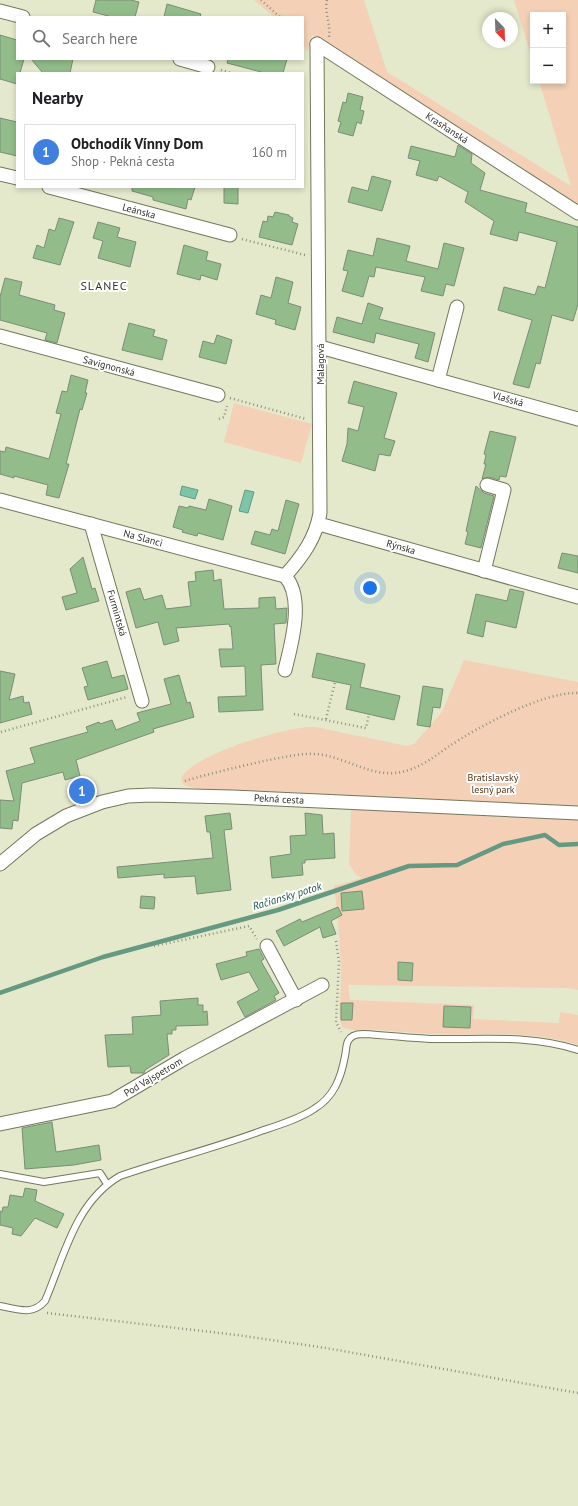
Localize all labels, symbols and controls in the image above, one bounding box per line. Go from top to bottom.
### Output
north arrow [482,12,518,48]
map controls [530,12,566,84]
button: + [530,12,566,48]
search box [16,16,304,60]
icon: search [30,27,52,49]
text: Search here [62,29,138,48]
button: − [530,48,566,84]
text: Nearby [32,87,83,109]
street label: Krasňanská [423,109,471,147]
text: Obchodík Vínny Dom [71,134,203,153]
text: 1 [42,144,50,161]
text: 160 m [252,144,287,161]
text: Shop · Pekná cesta [71,153,175,170]
street label: Leánska [121,200,157,222]
district label: SLANEC [80,278,128,293]
street label: Malagová [314,343,327,385]
street label: Savignonská [82,353,137,379]
street label: Vlašská [490,388,525,410]
street label: Na Slanci [122,527,164,549]
street label: Rýnska [385,537,417,557]
your location [360,578,380,598]
street label: Furmintská [104,588,130,638]
park label: Bratislavský lesný park [468,771,519,796]
pin: 1 [69,776,95,806]
street label: Pekná cesta [254,791,304,807]
water label: Račiansky potok [251,879,324,913]
street label: Pod Vajspetrom [121,1054,185,1100]

